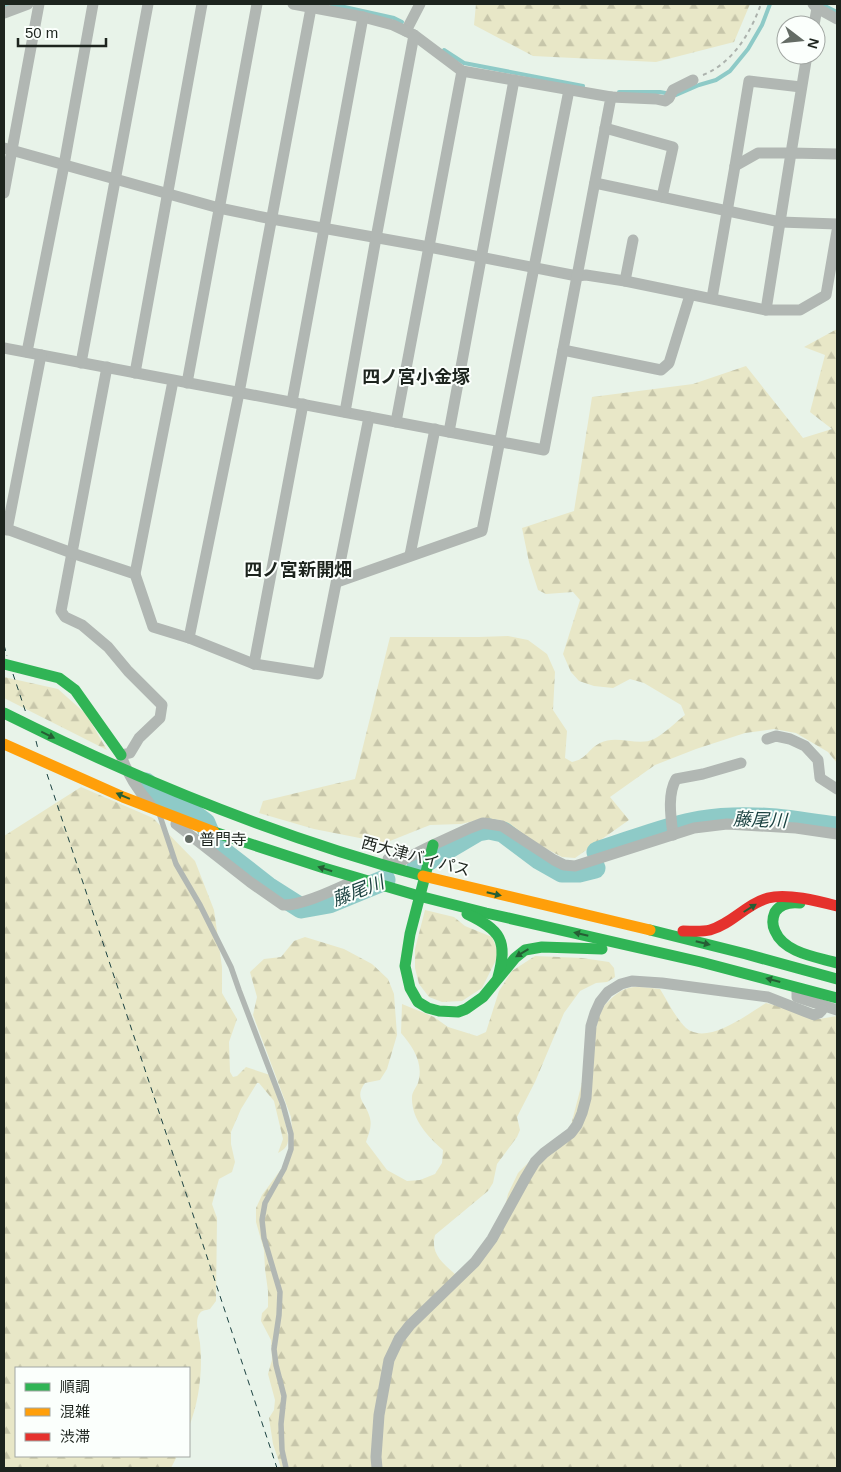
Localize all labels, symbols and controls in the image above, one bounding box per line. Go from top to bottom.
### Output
scale bar [18,15,105,47]
north arrow [776,15,826,65]
text: 50 m [25,24,58,41]
text: N [804,37,823,51]
district label: 四ノ宮小金塚 [362,367,470,387]
district label: 四ノ宮新開畑 [244,560,352,580]
one-way arrow [40,731,55,739]
one-way arrow [116,792,130,800]
water label: 藤尾川 [733,809,789,831]
place label: 普門寺 [199,831,247,848]
marker: 普門寺 [183,833,195,845]
street label: 西大津バイパス [360,834,472,879]
one-way arrow [317,864,332,872]
water label: 藤尾川 [329,871,389,910]
one-way arrow [486,890,501,898]
one-way arrow [743,903,757,912]
one-way arrow [574,930,589,938]
one-way arrow [696,939,711,947]
one-way arrow [516,949,529,958]
one-way arrow [766,976,781,984]
legend [15,1367,190,1457]
text: 順調 [60,1378,90,1395]
text: 混雑 [60,1403,90,1420]
text: 渋滞 [60,1428,90,1445]

